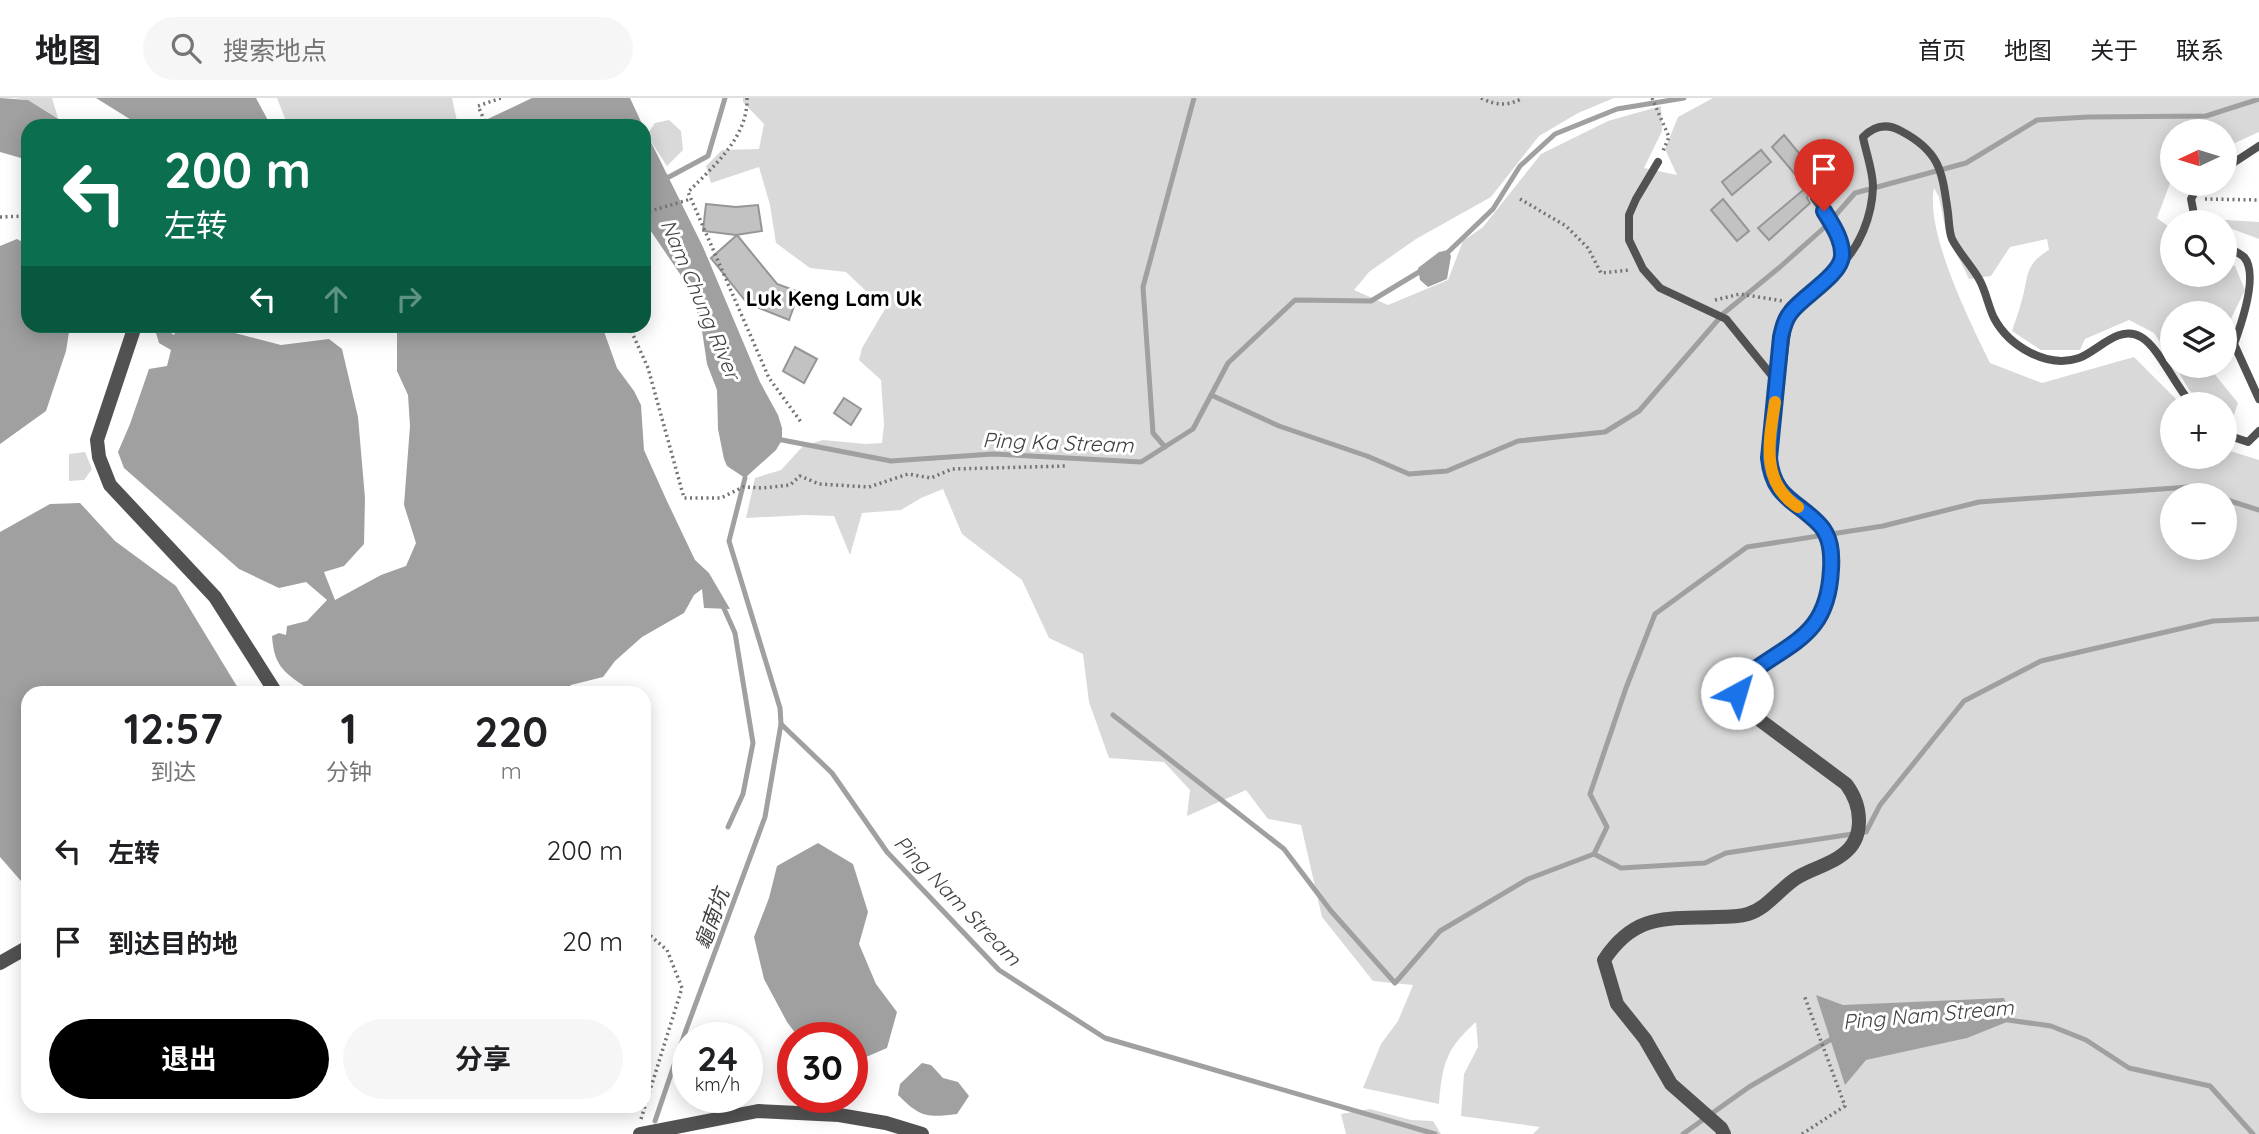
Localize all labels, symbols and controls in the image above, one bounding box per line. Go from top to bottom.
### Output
search box [143,17,633,80]
text: 地图 [35,29,101,70]
icon: search [167,29,205,67]
text: 搜索地点 [223,34,327,67]
text: 首页 [1918,35,1966,65]
text: 地图 [2004,35,2052,65]
text: 关于 [2090,35,2138,65]
text: 联系 [2176,35,2224,65]
north arrow [2160,119,2236,196]
map controls [2160,119,2237,560]
text: 200 m [164,139,311,200]
pin [1794,139,1854,211]
icon: left [49,147,140,238]
icon: arrive [1805,150,1843,188]
text: 左转 [164,205,228,245]
button: search [2160,210,2237,287]
water label: Nam Chung River [656,215,748,385]
icon: left [244,280,282,318]
icon: ahead [317,280,355,318]
icon: right [390,280,428,318]
district label: Luk Keng Lam Uk [746,285,922,311]
button: layers [2160,301,2237,378]
button: + [2160,392,2237,469]
water label: Ping Ka Stream [982,426,1135,458]
button: − [2160,483,2237,560]
position arrow [1700,656,1774,730]
text: 12:57 [124,702,223,755]
text: 1 [341,702,357,755]
text: 220 [475,705,548,758]
text: m [501,756,522,785]
text: 到达 [150,757,196,786]
text: 分钟 [326,757,372,786]
water label: Ping Nam Stream [889,829,1027,971]
icon: left [49,832,87,870]
text: 200 m [547,834,623,867]
text: 左转 [108,836,160,869]
water label: 龜南坑 [688,882,735,953]
icon: arrive [49,923,87,961]
text: 20 m [562,925,623,958]
text: 到达目的地 [108,927,238,960]
water label: Ping Nam Stream [1842,994,2015,1034]
button: 退出 [49,1019,329,1099]
button: 分享 [343,1019,623,1099]
speed limit sign: 30 [777,1022,868,1113]
text: 24 [697,1036,738,1080]
text: km/h [695,1073,740,1096]

